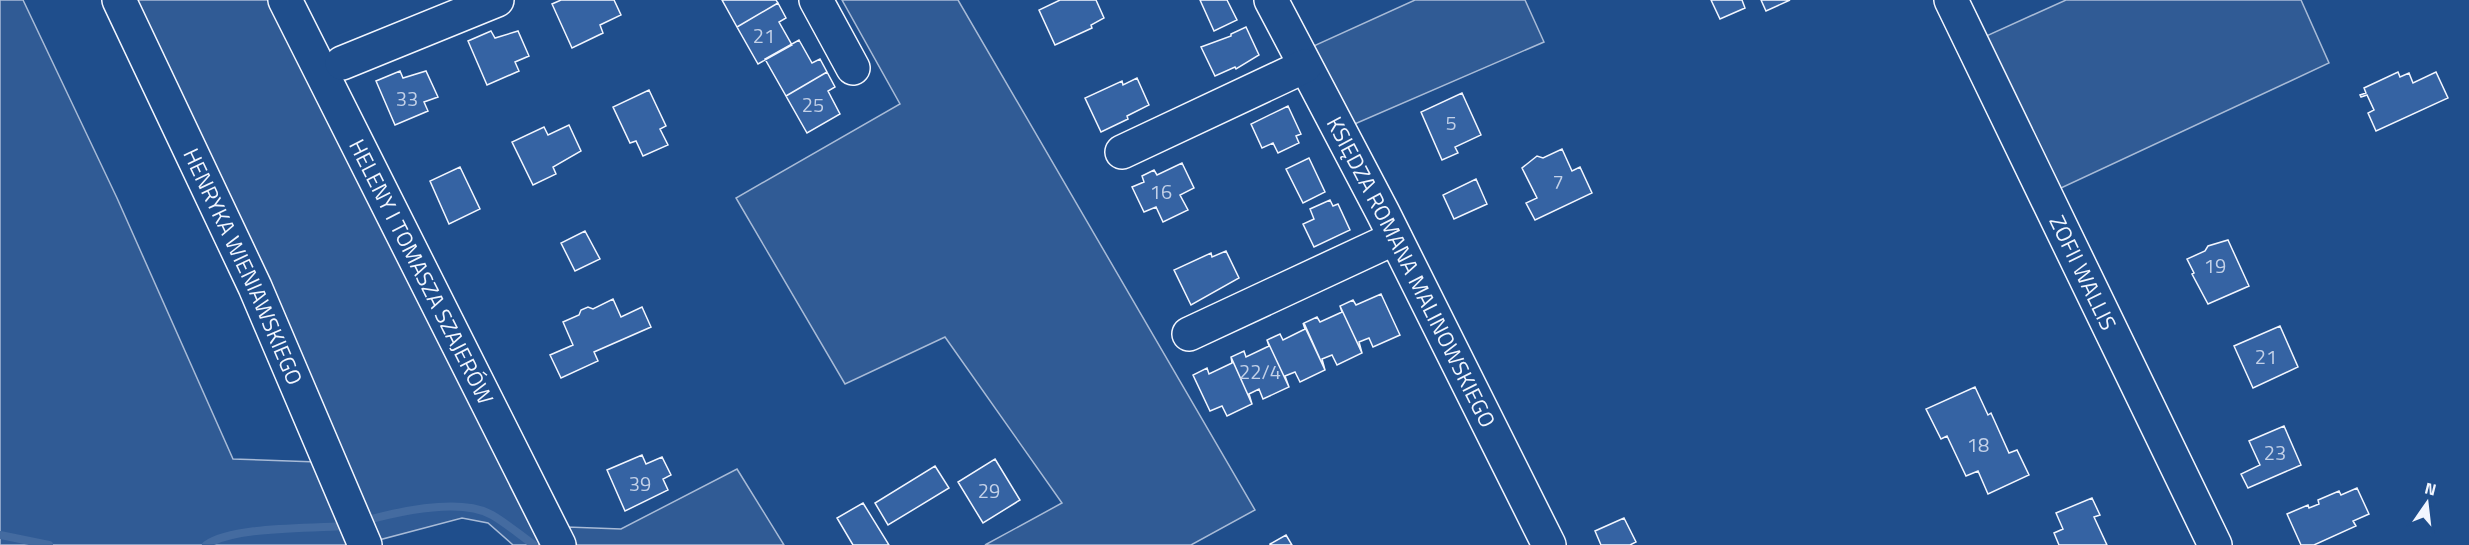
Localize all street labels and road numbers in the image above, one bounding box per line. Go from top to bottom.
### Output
street label: KSIĘDZA ROMANA MALINOWSKIEGO [1318,110,1505,433]
street label: HELENY I TOMASZA SZAJERÓW [341,133,503,410]
street label: HENRYKA WIENIAWSKIEGO [175,142,312,390]
street label: ZOFII WALLIS [2041,209,2125,336]

